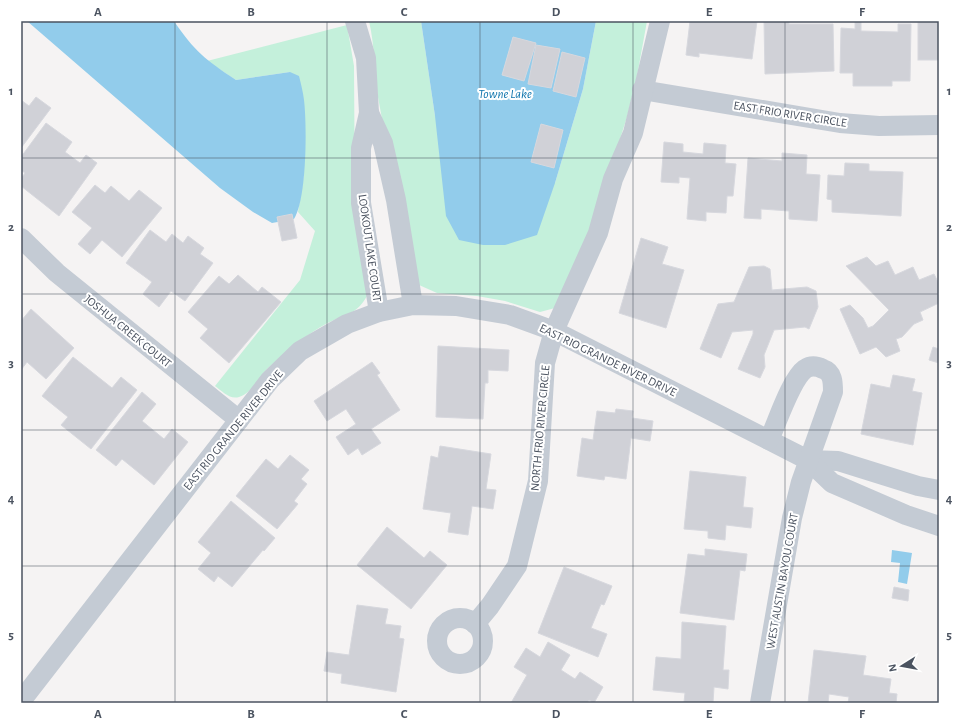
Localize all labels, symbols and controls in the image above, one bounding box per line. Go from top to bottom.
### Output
text: A [94,6,102,19]
text: B [247,6,255,19]
text: C [401,6,408,19]
text: D [552,6,561,19]
text: E [706,6,713,19]
text: F [859,6,866,19]
text: 1 [9,85,13,98]
text: 1 [947,85,951,98]
water label: Towne Lake [478,88,532,101]
street label: EAST FRIO RIVER CIRCLE [733,99,848,129]
street label: LOOKOUT LAKE COURT [356,193,384,303]
text: 2 [8,221,14,234]
text: 2 [946,221,952,234]
street label: JOSHUA CREEK COURT [82,292,174,370]
street label: EAST RIO GRANDE RIVER DRIVE [538,322,679,399]
text: 3 [8,357,14,370]
text: 3 [946,357,952,370]
street label: NORTH FRIO RIVER CIRCLE [529,364,551,491]
street label: EAST RIO GRANDE RIVER DRIVE [181,368,285,492]
text: 4 [8,493,15,506]
text: 4 [946,493,953,506]
street label: WEST AUSTIN BAYOU COURT [764,512,800,650]
text: 5 [8,629,14,642]
text: 5 [946,629,952,642]
north arrow [882,646,922,686]
text: N [887,663,899,673]
text: A [94,708,102,721]
text: B [247,708,255,721]
text: C [401,708,408,721]
text: D [552,708,561,721]
text: E [706,708,713,721]
text: F [859,708,866,721]

